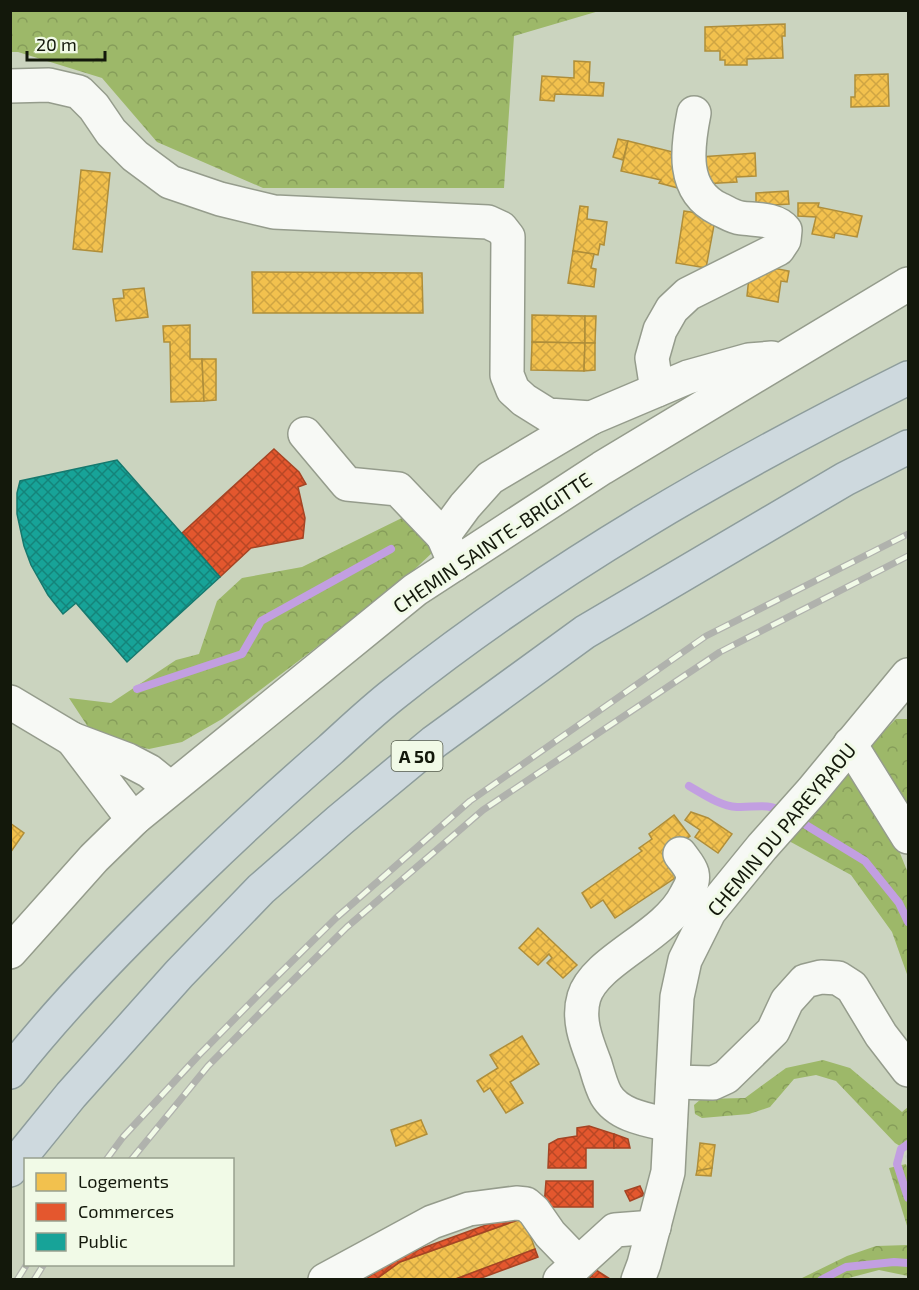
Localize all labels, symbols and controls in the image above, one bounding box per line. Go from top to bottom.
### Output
scale bar [27,24,105,62]
text: 20 m [36,33,77,55]
street label: CHEMIN SAINTE-BRIGITTE [388,467,596,617]
street label: CHEMIN DU PAREYRAOU [702,738,860,920]
road number: A 50 [392,741,442,771]
legend [24,1158,234,1266]
text: Logements [78,1170,169,1192]
text: Commerces [78,1200,174,1222]
text: Public [78,1230,128,1252]

